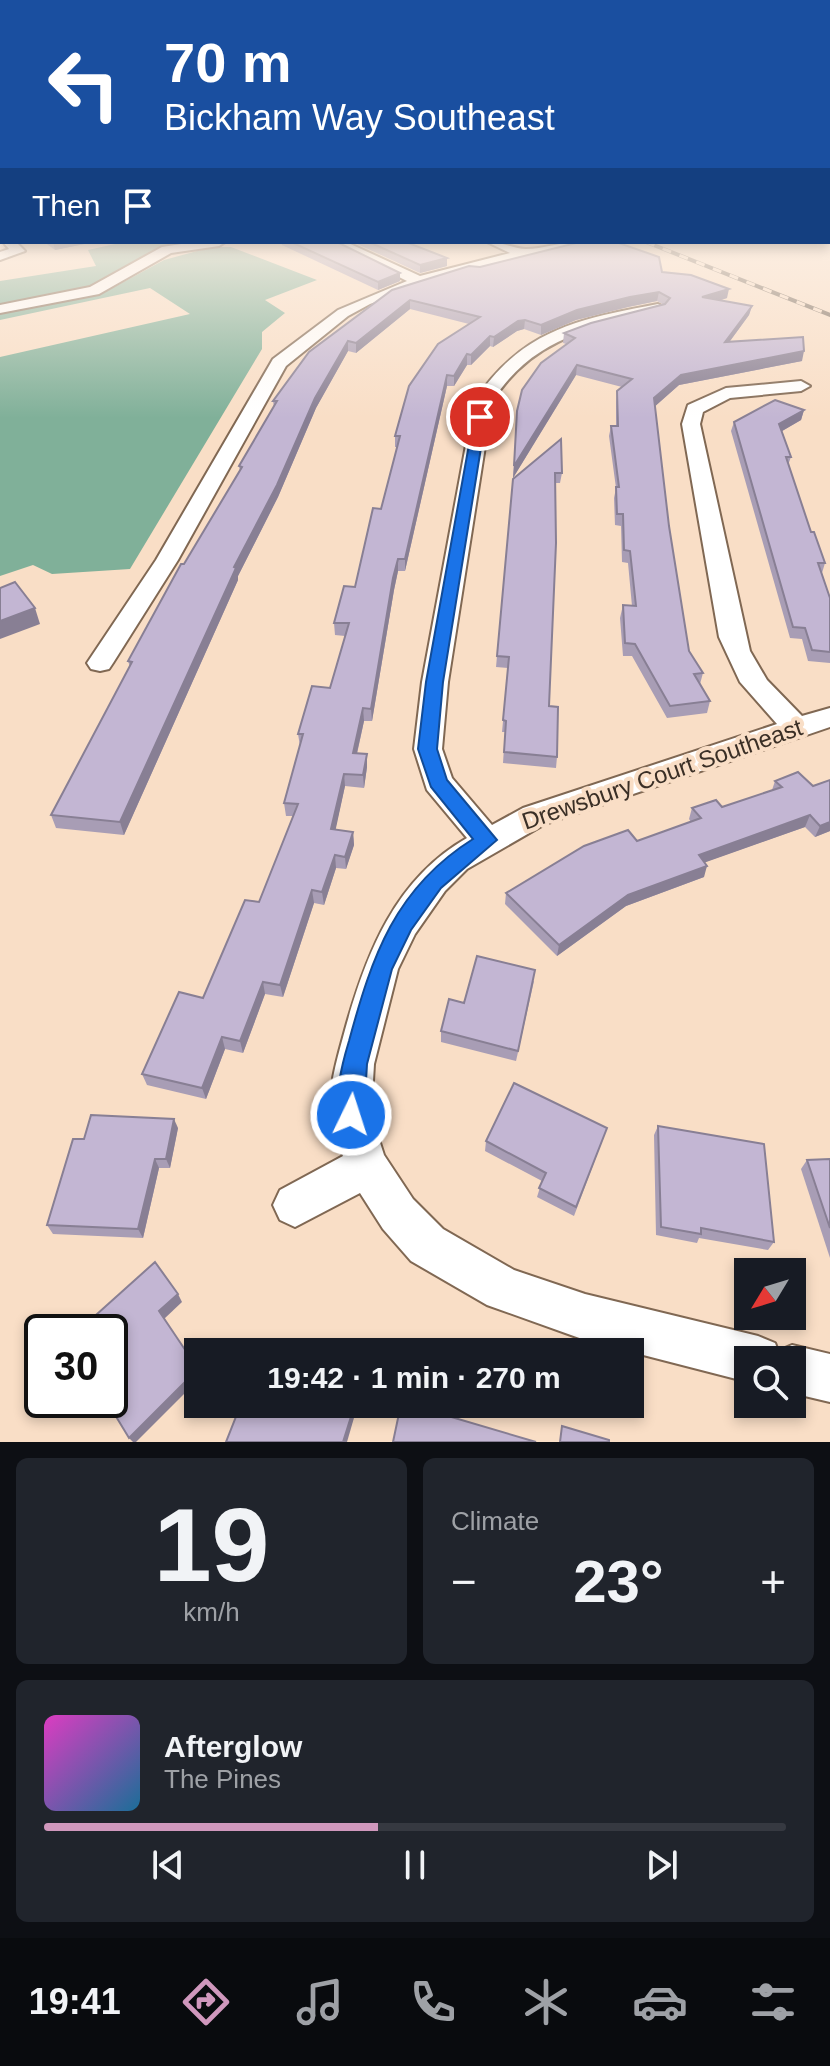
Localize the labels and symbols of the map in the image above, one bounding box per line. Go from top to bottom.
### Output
pin [446,383,514,451]
street label: Drewsbury Court Southeast [518,713,806,835]
position arrow [309,1073,393,1157]
north arrow [734,1258,806,1330]
speed limit sign: 30 [24,1314,128,1418]

